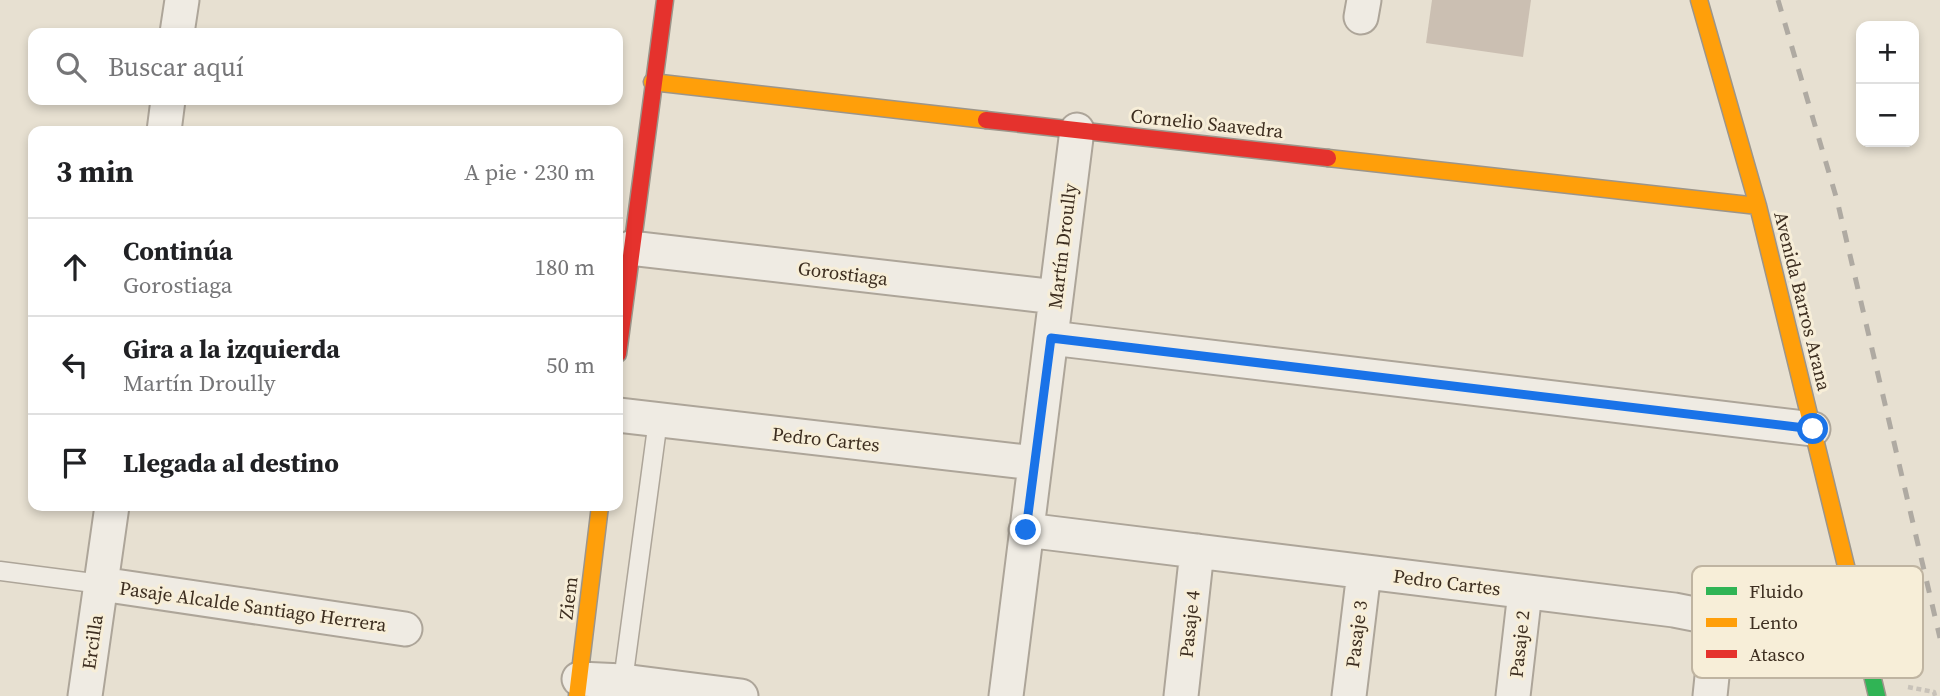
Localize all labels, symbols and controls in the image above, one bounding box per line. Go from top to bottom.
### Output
map controls [1856,21,1919,147]
button: + [1856,21,1919,84]
search box [28,28,623,105]
icon: search [52,48,90,86]
text: Buscar aquí [108,49,244,85]
button: − [1856,84,1919,147]
street label: Cornelio Saavedra [1129,102,1285,144]
text: 3 min [56,151,134,192]
text: A pie · 230 m [464,156,595,188]
street label: Martín Droully [1041,182,1083,310]
street label: Avenida Barros Arana [1768,209,1838,394]
text: Continúa [123,233,233,269]
icon: ahead [56,248,94,286]
text: 180 m [534,251,595,283]
street label: Gorostiaga [797,255,890,291]
text: Gorostiaga [123,269,232,301]
text: Gira a la izquierda [123,331,340,367]
icon: left [56,346,94,384]
text: 50 m [546,349,595,381]
text: Martín Droully [123,367,276,399]
route start [1797,413,1828,444]
street label: Pedro Cartes [771,420,881,458]
icon: arrive [56,444,94,482]
text: Llegada al destino [123,445,339,481]
route end [1010,514,1041,545]
street label: Pedro Cartes [1392,563,1502,601]
legend [1692,566,1923,678]
street label: Pasaje Alcalde Santiago Herrera [118,574,389,638]
street label: Ziem [552,575,584,621]
text: Fluido [1749,578,1803,604]
street label: Pasaje 4 [1173,589,1206,659]
street label: Pasaje 3 [1339,599,1373,669]
street label: Pasaje 2 [1503,609,1535,679]
text: Lento [1749,609,1798,635]
street label: Ercilla [75,613,109,671]
text: Atasco [1749,641,1805,667]

